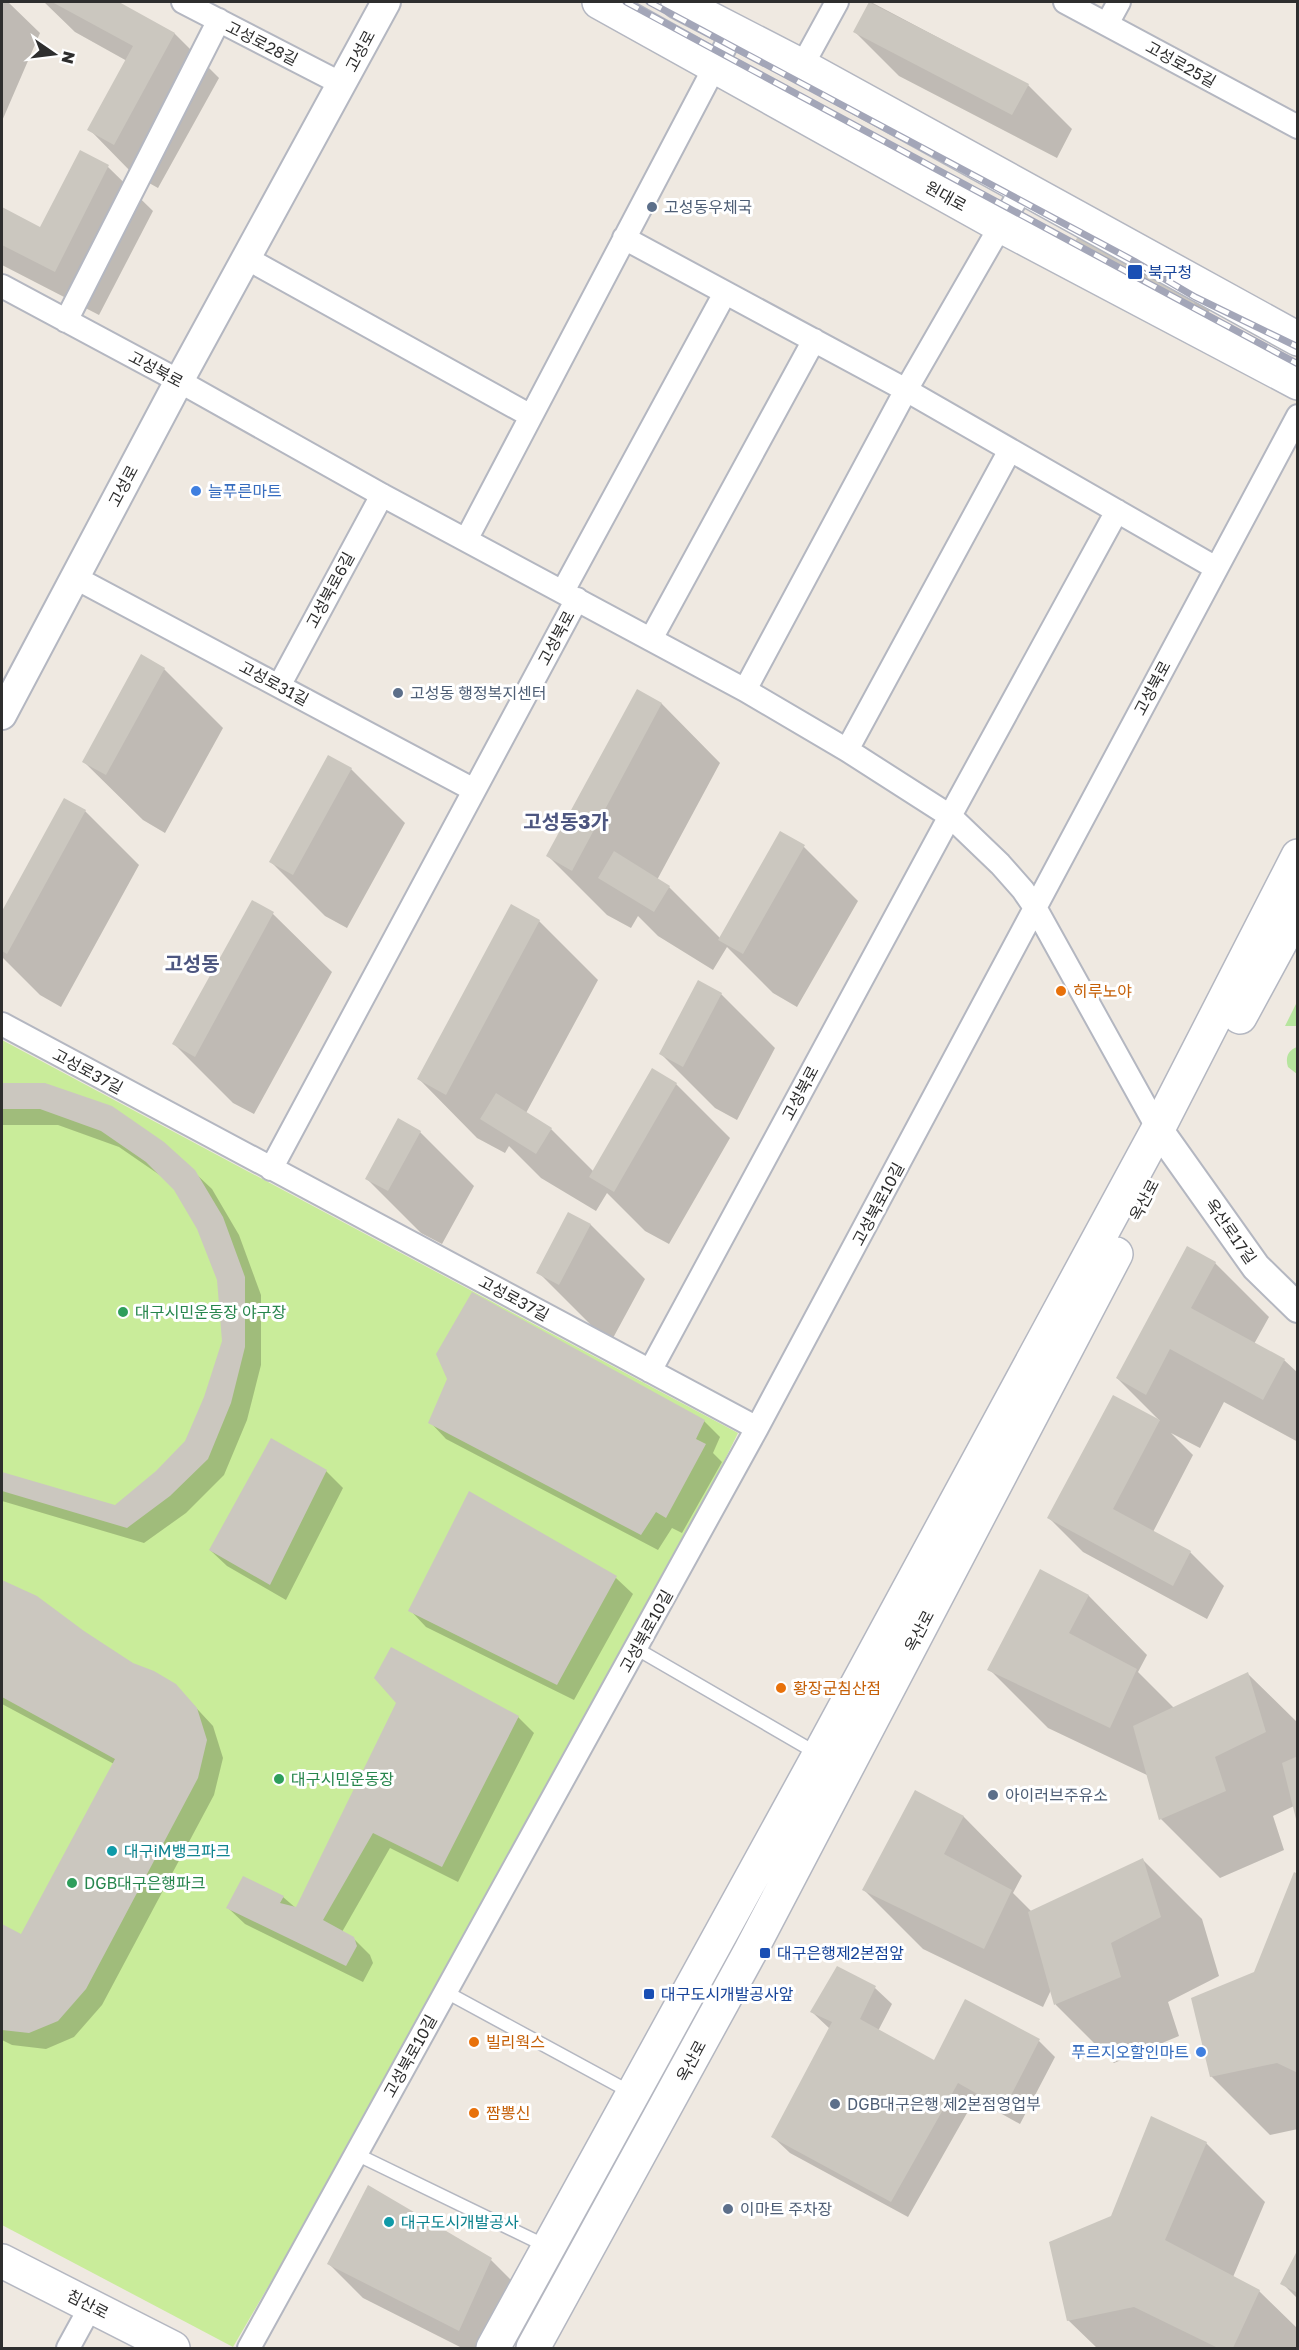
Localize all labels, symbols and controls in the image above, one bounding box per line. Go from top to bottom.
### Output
street label: 고성로28길 [223,16,301,70]
north arrow [24,24,84,84]
street label: 고성로 [341,27,379,75]
street label: 고성로25길 [1142,36,1220,92]
text: N [57,49,80,66]
street label: 원대로 [922,177,970,216]
place label: 고성동우체국 [664,197,752,217]
marker: 고성동우체국 [645,200,659,214]
place label: 북구청 [1148,262,1192,282]
marker: 북구청 [1126,263,1144,281]
street label: 고성북로 [125,346,187,392]
street label: 고성로 [104,462,142,510]
place label: 늘푸른마트 [208,481,282,501]
marker: 늘푸른마트 [189,484,203,498]
street label: 고성북로6길 [302,549,358,631]
street label: 고성북로 [533,607,579,669]
street label: 고성로31길 [236,656,312,710]
street label: 고성북로 [1129,657,1175,719]
place label: 고성동 행정복지센터 [410,683,546,703]
marker: 고성동 행정복지센터 [391,686,405,700]
district label: 고성동3가 [523,809,609,833]
district label: 고성동 [164,951,220,975]
place label: 히루노야 [1073,981,1132,1001]
marker: 히루노야 [1054,984,1068,998]
street label: 고성로37길 [49,1044,127,1098]
street label: 고성북로 [777,1062,823,1124]
street label: 고성북로10길 [848,1159,908,1249]
street label: 옥산로 [1125,1176,1163,1224]
street label: 옥산로17길 [1201,1194,1261,1268]
street label: 고성로37길 [475,1271,553,1325]
place label: 대구시민운동장 야구장 [135,1302,286,1322]
marker: 대구시민운동장 야구장 [116,1305,130,1319]
street label: 고성북로10길 [615,1586,677,1676]
street label: 옥산로 [900,1607,938,1655]
place label: 황장군침산점 [793,1678,881,1698]
marker: 황장군침산점 [774,1681,788,1695]
place label: 대구시민운동장 [291,1769,394,1789]
marker: 대구시민운동장 [272,1772,286,1786]
place label: 아이러브주유소 [1005,1785,1108,1805]
marker: 아이러브주유소 [986,1788,1000,1802]
place label: 대구iM뱅크파크 [124,1841,230,1861]
marker: 대구iM뱅크파크 [105,1844,119,1858]
place label: DGB대구은행파크 [84,1873,206,1893]
marker: DGB대구은행파크 [65,1876,79,1890]
place label: 대구은행제2본점앞 [777,1943,904,1963]
marker: 대구은행제2본점앞 [758,1946,772,1960]
place label: 대구도시개발공사앞 [661,1984,794,2004]
marker: 대구도시개발공사앞 [642,1987,656,2001]
street label: 고성북로10길 [379,2011,441,2101]
place label: 빌리웍스 [486,2032,545,2052]
marker: 빌리웍스 [467,2035,481,2049]
street label: 옥산로 [672,2037,710,2085]
place label: 푸르지오할인마트 [1071,2042,1189,2062]
marker: 푸르지오할인마트 [1194,2045,1208,2059]
place label: DGB대구은행 제2본점영업부 [847,2094,1041,2114]
marker: DGB대구은행 제2본점영업부 [828,2097,842,2111]
place label: 짬뽕신 [486,2103,530,2123]
marker: 짬뽕신 [467,2106,481,2120]
place label: 이마트 주차장 [740,2199,833,2219]
marker: 이마트 주차장 [721,2202,735,2216]
place label: 대구도시개발공사 [401,2212,519,2232]
marker: 대구도시개발공사 [382,2215,396,2229]
street label: 침산로 [64,2285,112,2323]

